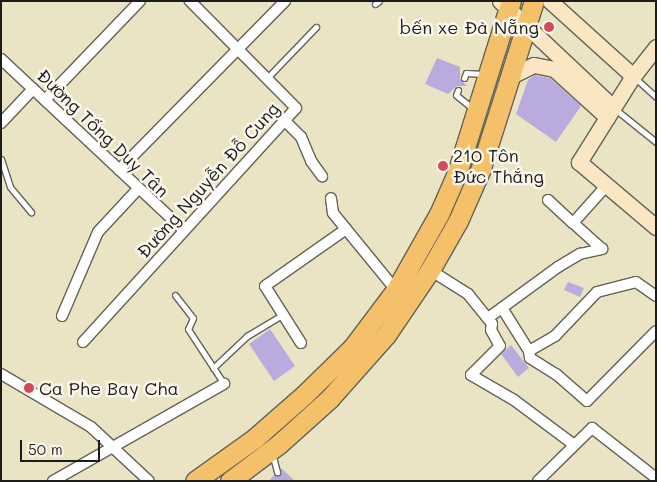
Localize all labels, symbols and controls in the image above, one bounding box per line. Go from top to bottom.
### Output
place label: bến xe Đà Nẵng [400,16,539,38]
marker: bến xe Đà Nẵng [543,21,555,33]
street label: Đường Tống Duy Tân [33,64,173,202]
street label: Đường Nguyễn Đỗ Cung [132,98,284,262]
place label: 210 Tôn Đức Thắng [453,145,544,188]
marker: 210 Tôn Đức Thắng [437,160,449,172]
place label: Ca Phe Bay Cha [39,377,179,399]
marker: Ca Phe Bay Cha [23,382,35,394]
scale bar [22,430,102,462]
text: 50 m [28,439,63,459]

